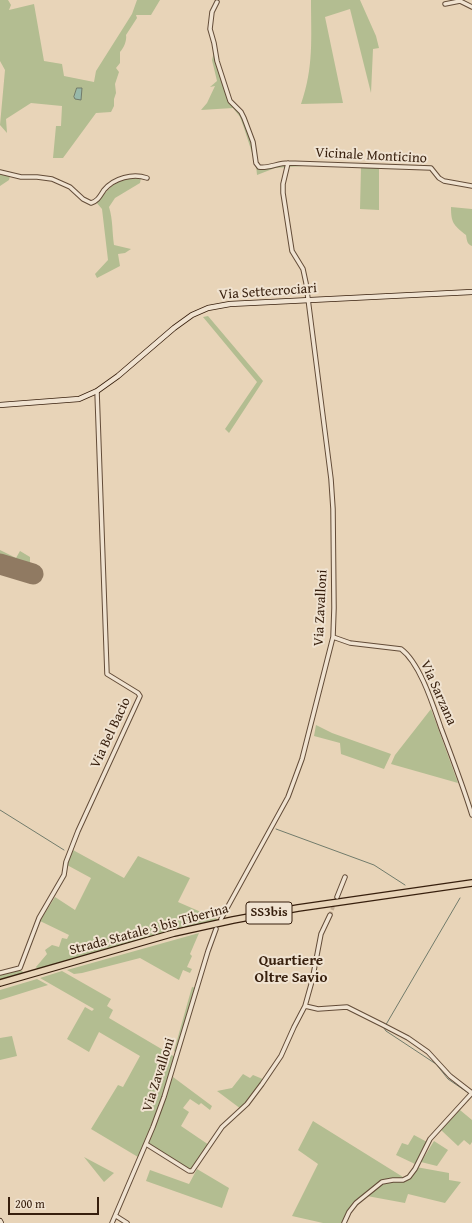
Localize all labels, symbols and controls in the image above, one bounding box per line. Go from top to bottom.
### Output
street label: Vicinale Monticino [315,145,427,167]
street label: Via Settecrociari [219,280,317,304]
street label: Via Zavalloni [311,569,331,647]
street label: Via Sarzana [416,658,460,728]
street label: Via Bel Bacio [87,695,135,771]
street label: Strada Statale 3 bis Tiberina [68,901,230,959]
road number: SS3bis [246,902,292,924]
district label: Quartiere Oltre Savio [255,952,327,987]
street label: Via Zavalloni [139,1036,179,1114]
scale bar [10,1189,101,1215]
text: 200 m [15,1195,45,1212]

